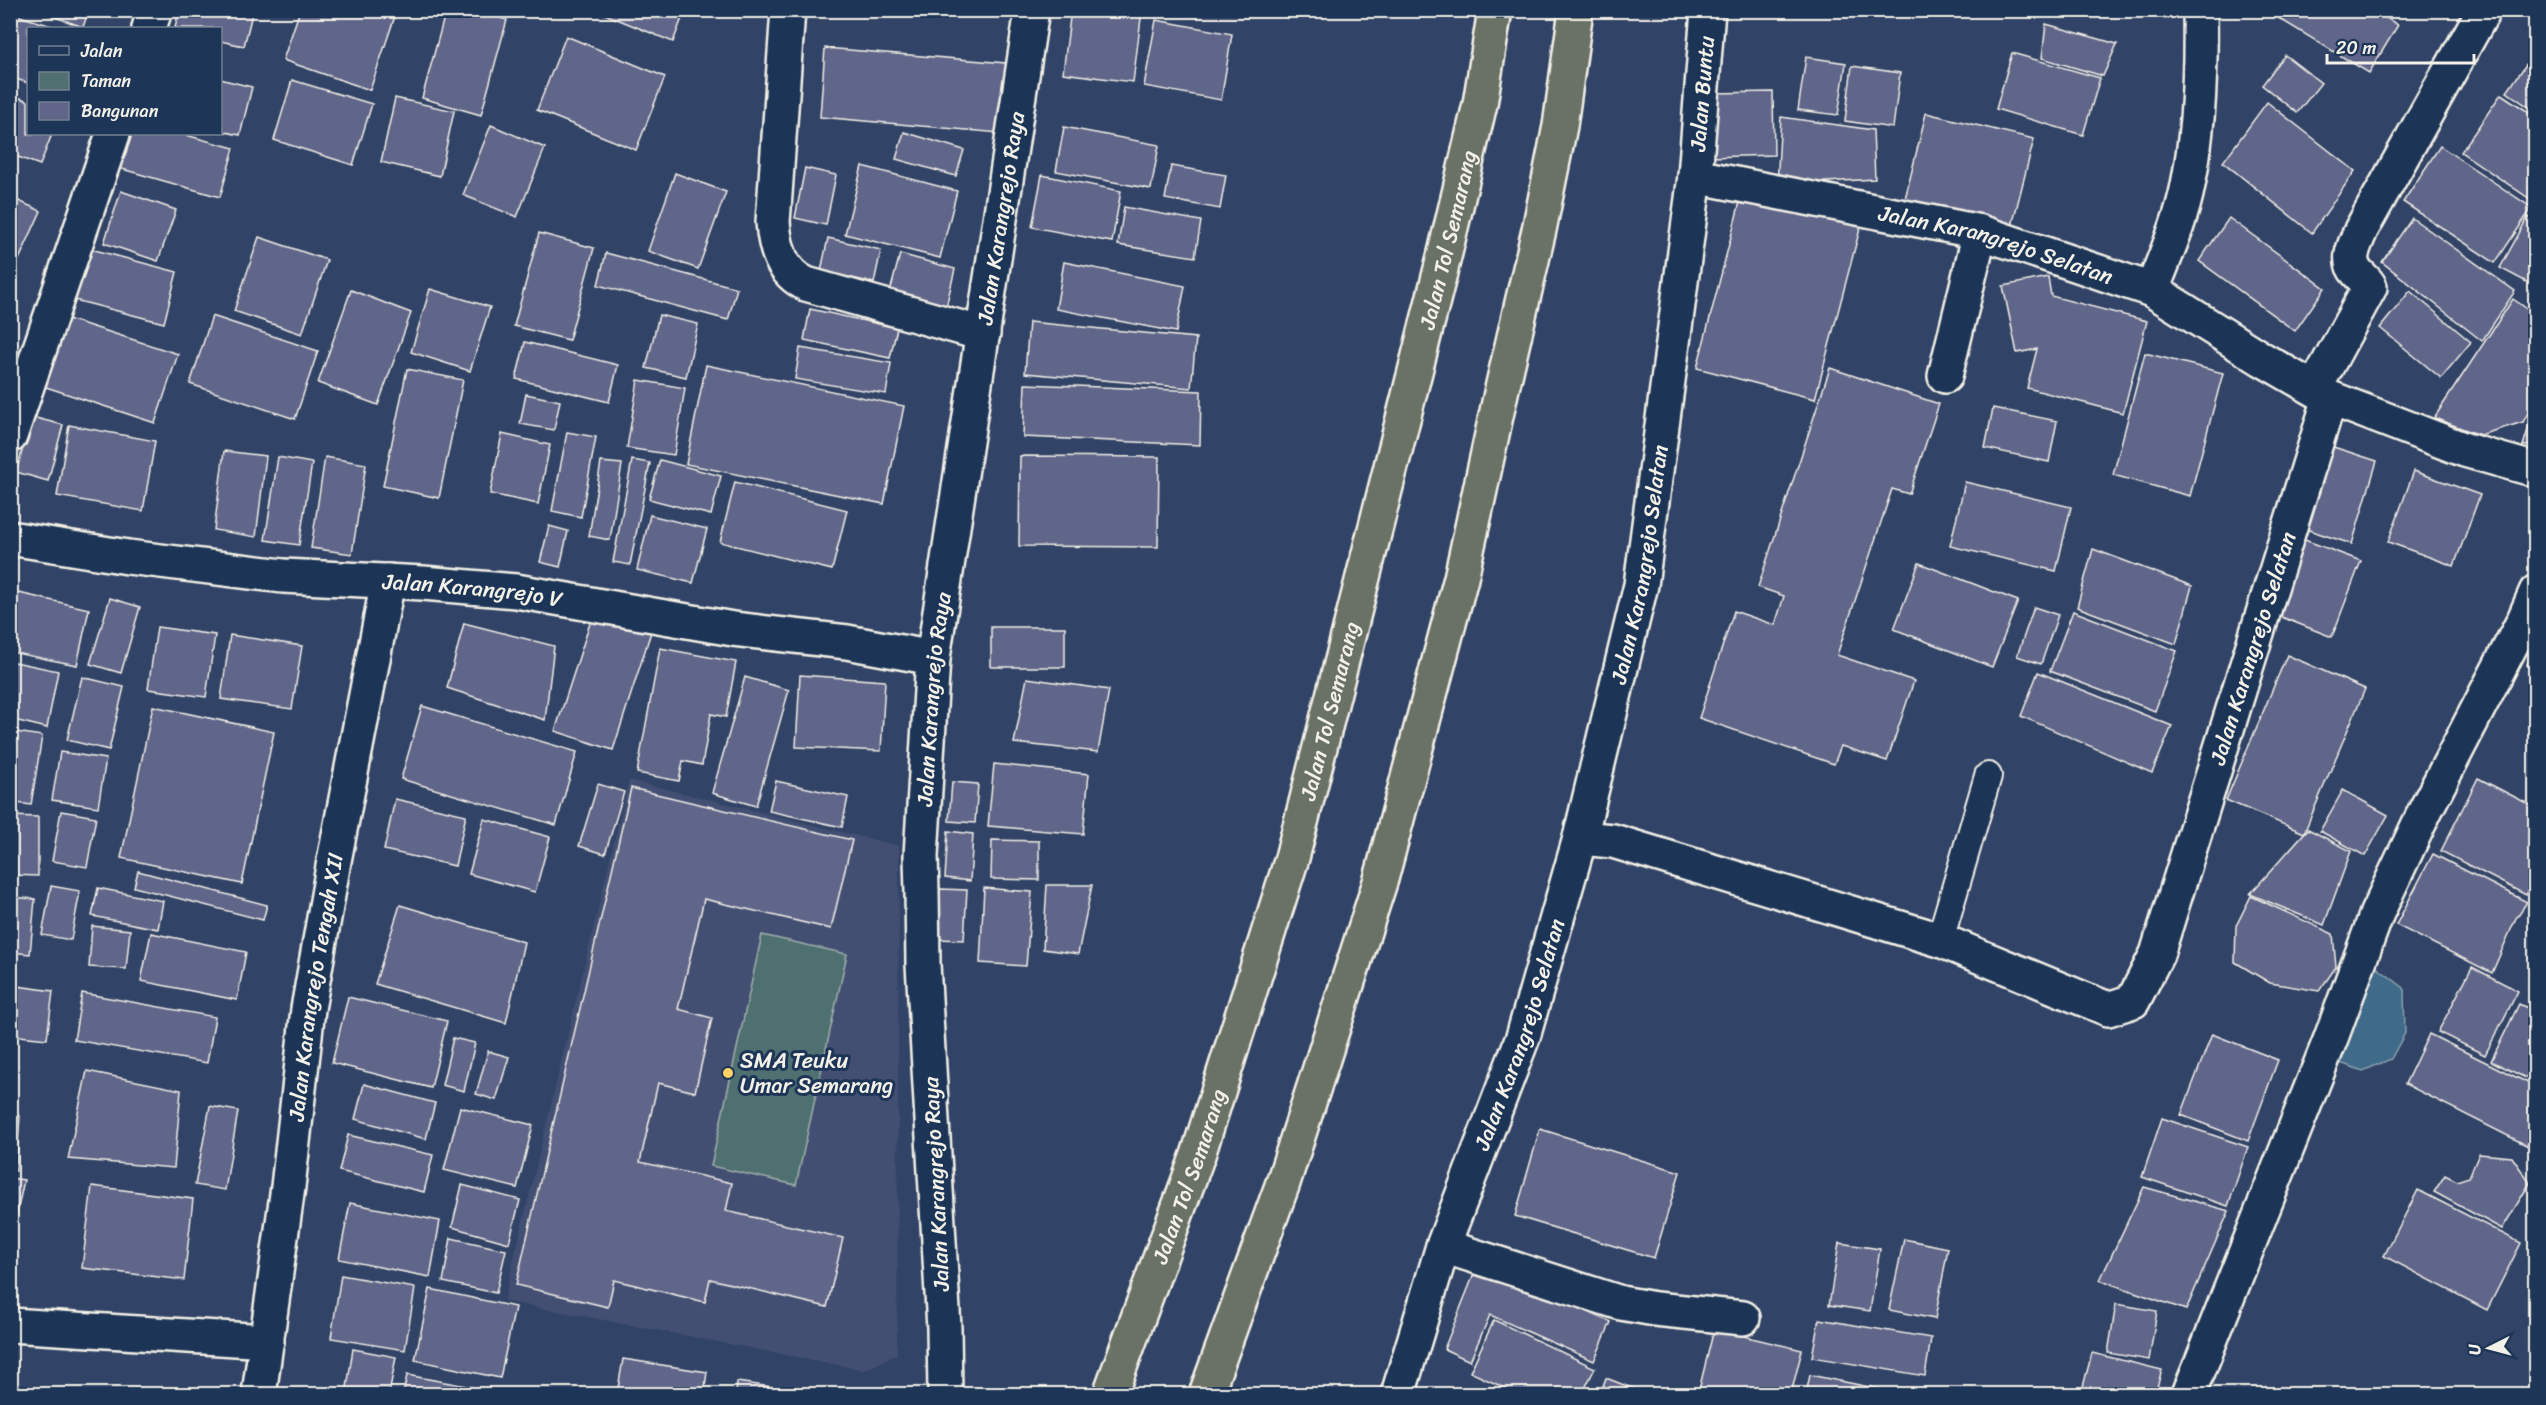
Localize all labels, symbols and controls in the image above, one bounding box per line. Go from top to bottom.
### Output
legend [27,27,222,135]
scale bar [2327,27,2474,65]
text: 20 m [2336,32,2376,64]
street label: Jalan Buntu [1677,34,1725,154]
text: Jalan [80,35,123,67]
text: Taman [81,65,131,97]
text: Bangunan [81,95,159,127]
street label: Jalan Karangrejo Raya [965,108,1036,328]
street label: Jalan Tol Semarang [1407,146,1488,334]
street label: Jalan Karangrejo Selatan [1875,193,2119,295]
street label: Jalan Karangrejo Selatan [1598,442,1679,689]
street label: Jalan Karangrejo Selatan [2197,526,2307,770]
street label: Jalan Karangrejo V [381,561,567,619]
street label: Jalan Karangrejo Raya [904,588,962,808]
street label: Jalan Tol Semarang [1288,617,1371,805]
street label: Jalan Karangrejo Tengah XII [276,849,355,1124]
street label: Jalan Karangrejo Selatan [1462,914,1576,1157]
place label: SMA Teuku Umar Semarang [740,1041,893,1105]
marker: SMA Teuku Umar Semarang [721,1066,735,1080]
street label: Jalan Karangrejo Raya [911,1075,961,1293]
street label: Jalan Tol Semarang [1140,1083,1237,1270]
north arrow [2459,1318,2519,1378]
text: U [2459,1341,2490,1356]

